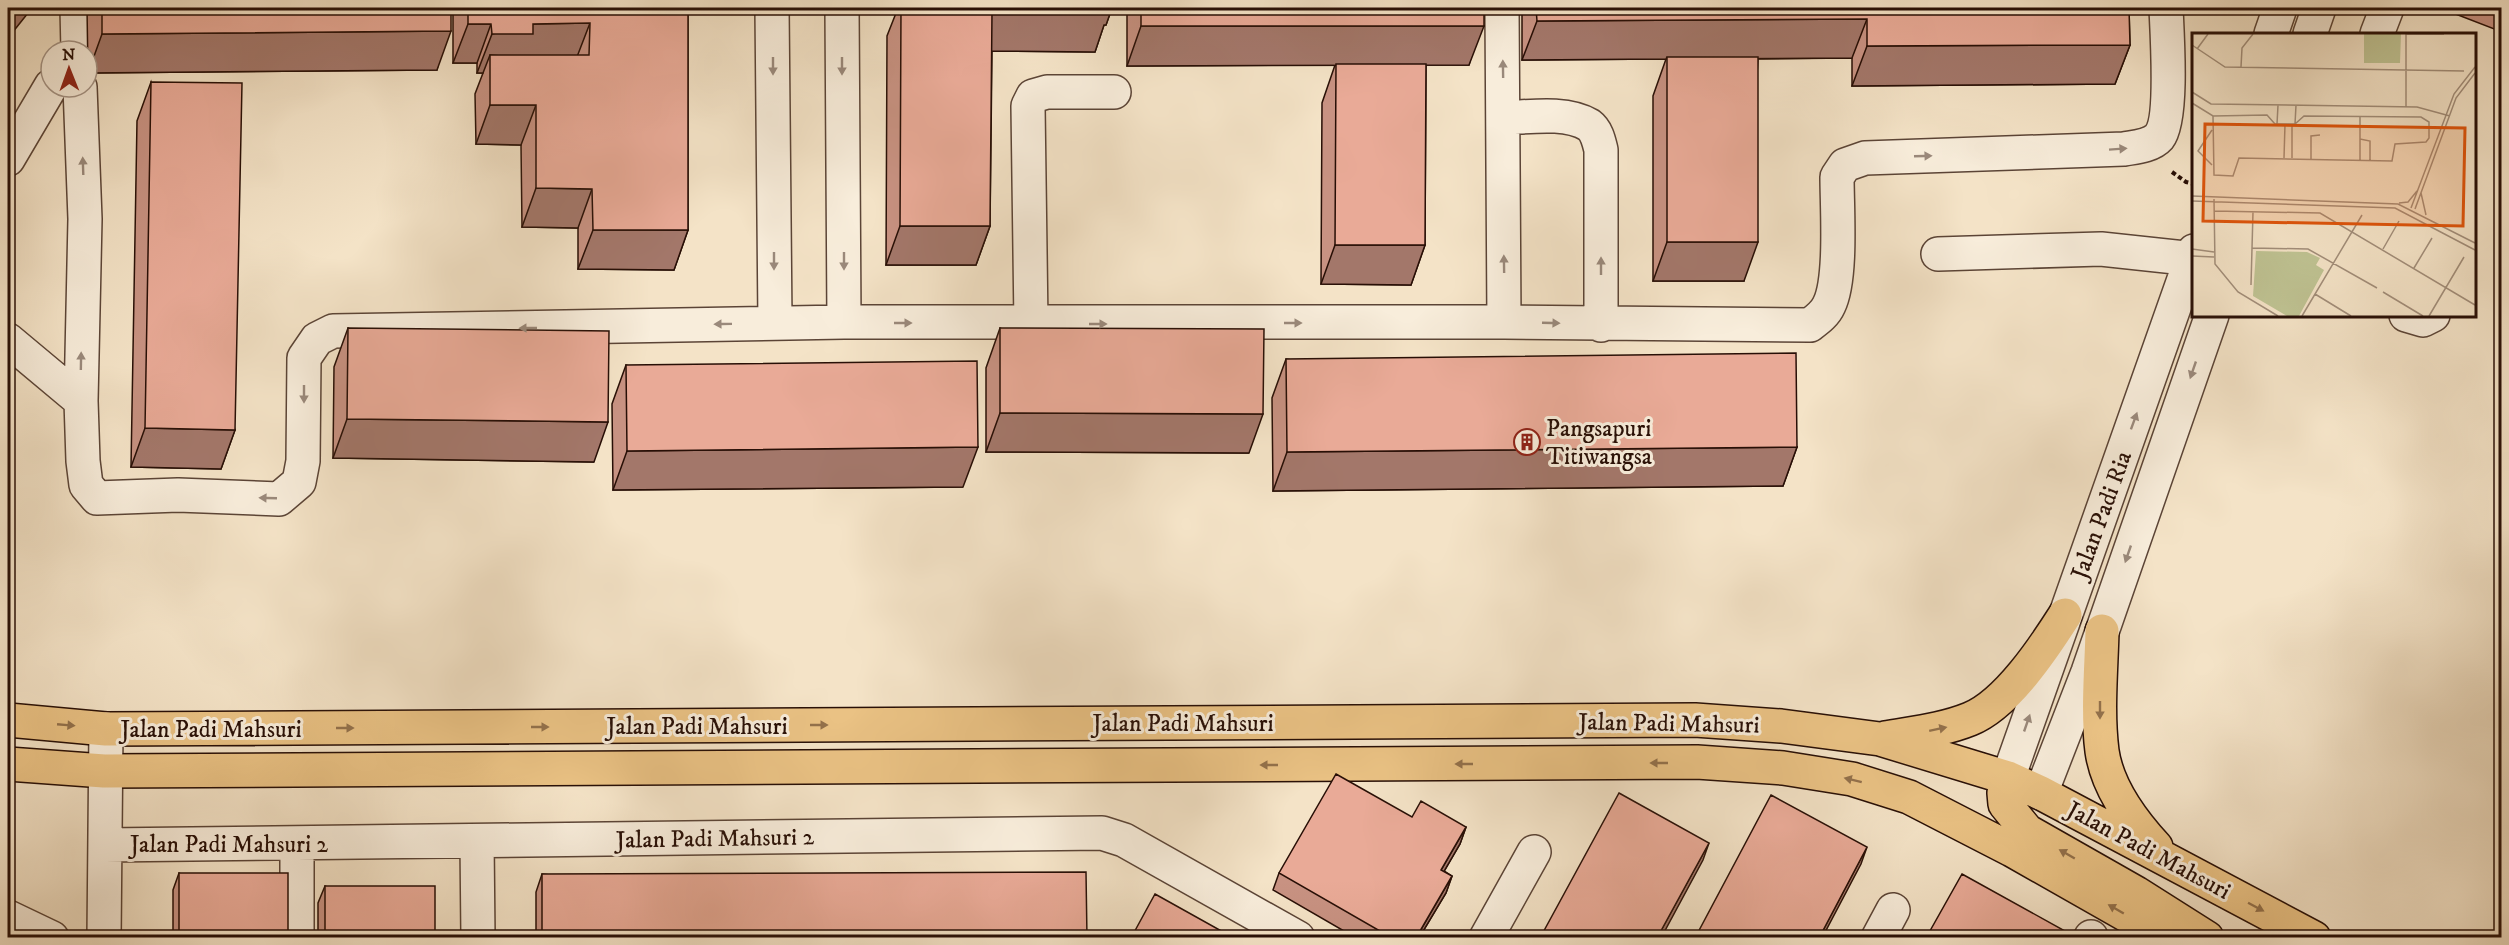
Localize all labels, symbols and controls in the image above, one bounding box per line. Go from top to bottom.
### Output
inset map [2192,33,2476,316]
north arrow [39,39,99,99]
text: N [62,45,75,65]
one-way arrow [768,56,778,75]
one-way arrow [837,56,847,75]
one-way arrow [1498,59,1508,78]
one-way arrow [2108,144,2127,153]
one-way arrow [1914,151,1933,161]
one-way arrow [78,157,87,176]
one-way arrow [769,251,779,270]
one-way arrow [839,251,849,270]
one-way arrow [1499,254,1508,273]
one-way arrow [1596,257,1606,276]
one-way arrow [893,318,912,328]
one-way arrow [1283,318,1302,328]
one-way arrow [1088,319,1107,329]
one-way arrow [1541,319,1560,328]
one-way arrow [713,320,732,329]
one-way arrow [518,323,537,333]
one-way arrow [77,351,86,370]
one-way arrow [2187,361,2197,379]
one-way arrow [299,384,309,403]
one-way arrow [2129,412,2139,430]
place label: Pangsapuri Titiwangsa [1546,414,1653,472]
building icon: Pangsapuri Titiwangsa [1512,427,1542,457]
street label: Jalan Padi Ria [2064,446,2139,585]
one-way arrow [259,494,278,503]
one-way arrow [2123,545,2133,563]
one-way arrow [2095,701,2105,720]
street label: Jalan Padi Mahsuri [1576,707,1760,741]
street label: Jalan Padi Mahsuri [1090,709,1274,739]
street label: Jalan Padi Mahsuri [604,712,788,742]
one-way arrow [2022,714,2032,732]
street label: Jalan Padi Mahsuri [118,715,302,745]
one-way arrow [56,720,75,730]
one-way arrow [809,720,828,730]
one-way arrow [530,722,549,732]
one-way arrow [335,723,354,733]
one-way arrow [1928,724,1947,733]
one-way arrow [1649,758,1668,768]
one-way arrow [1454,759,1473,769]
one-way arrow [1259,760,1278,770]
one-way arrow [1844,774,1862,784]
street label: Jalan Padi Mahsuri [2060,794,2236,907]
street label: Jalan Padi Mahsuri 2 [614,822,815,856]
street label: Jalan Padi Mahsuri 2 [128,830,328,860]
one-way arrow [2058,849,2075,859]
one-way arrow [2248,902,2265,912]
one-way arrow [2108,903,2124,914]

